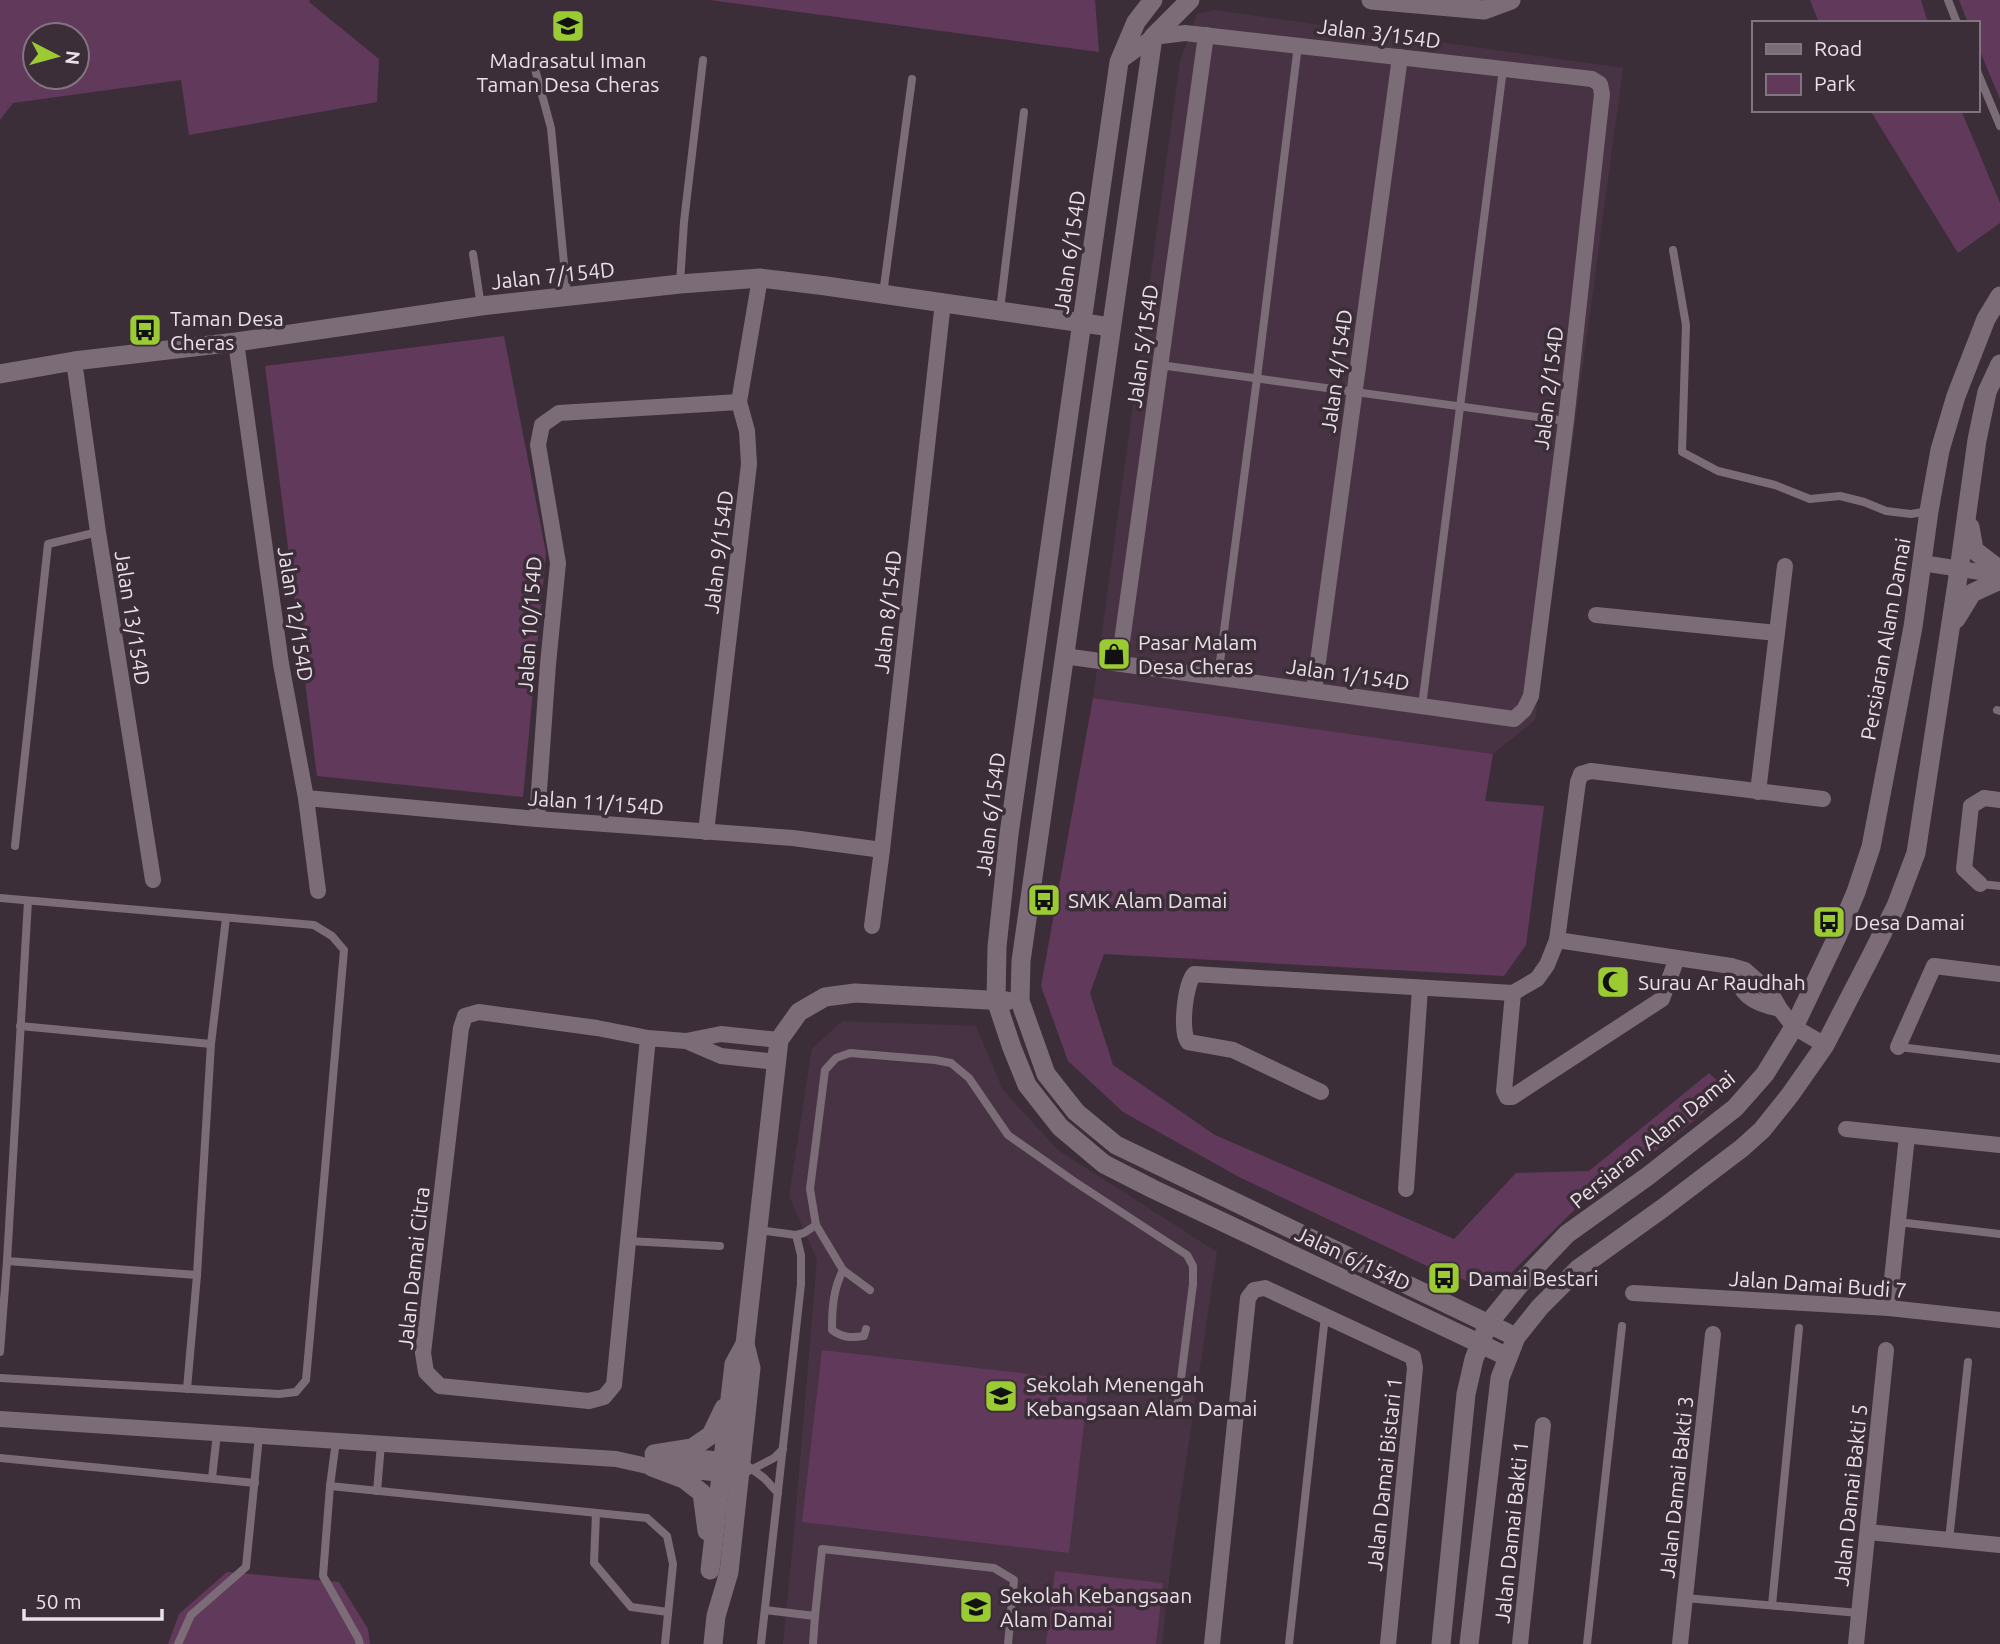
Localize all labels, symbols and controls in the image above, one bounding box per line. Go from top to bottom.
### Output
school or university icon: Madrasatul Iman Taman Desa Cheras [549,7,587,45]
street label: Jalan 3/154D [1316,14,1442,52]
north arrow [21,21,91,91]
legend [1752,21,1979,112]
text: Road [1814,36,1862,60]
place label: Madrasatul Iman Taman Desa Cheras [477,48,659,96]
text: N [61,50,85,66]
text: Park [1814,71,1856,95]
street label: Jalan 6/154D [1048,189,1090,315]
street label: Jalan 7/154D [490,257,616,293]
street label: Jalan 5/154D [1121,283,1163,409]
place label: Taman Desa Cheras [170,306,284,354]
street label: Jalan 4/154D [1315,308,1357,434]
bus stop icon: Taman Desa Cheras [126,311,164,349]
street label: Jalan 2/154D [1529,325,1567,451]
street label: Jalan 9/154D [699,489,737,615]
street label: Persiaran Alam Damai [1855,536,1915,742]
street label: Jalan 12/154D [274,545,318,683]
street label: Jalan 13/154D [111,549,155,687]
street label: Jalan 8/154D [869,549,905,675]
street label: Jalan 10/154D [512,555,546,693]
place label: Pasar Malam Desa Cheras [1138,630,1257,678]
shop icon: Pasar Malam Desa Cheras [1095,635,1133,673]
street label: Jalan 1/154D [1285,653,1411,695]
street label: Jalan 6/154D [971,751,1009,877]
street label: Jalan 11/154D [527,785,665,819]
bus stop icon: SMK Alam Damai [1025,881,1063,919]
place label: SMK Alam Damai [1068,888,1227,912]
bus stop icon: Desa Damai [1810,903,1848,941]
place label: Desa Damai [1854,910,1965,934]
mosque icon: Surau Ar Raudhah [1594,963,1632,1001]
place label: Surau Ar Raudhah [1638,970,1806,994]
street label: Persiaran Alam Damai [1565,1065,1739,1213]
street label: Jalan Damai Citra [393,1185,433,1351]
street label: Jalan 6/154D [1292,1221,1414,1295]
bus stop icon: Damai Bestari [1425,1259,1463,1297]
place label: Damai Bestari [1468,1266,1599,1290]
street label: Jalan Damai Budi 7 [1728,1266,1908,1302]
place label: Sekolah Menengah Kebangsaan Alam Damai [1026,1372,1257,1420]
street label: Jalan Damai Bistari 1 [1362,1376,1406,1572]
school or university icon: Sekolah Menengah Kebangsaan Alam Damai [982,1377,1020,1415]
street label: Jalan Damai Bakti 3 [1654,1395,1698,1579]
street label: Jalan Damai Bakti 5 [1828,1403,1872,1587]
street label: Jalan Damai Bakti 1 [1489,1440,1533,1624]
scale bar [24,1578,163,1622]
place label: Sekolah Kebangsaan Alam Damai [1000,1583,1192,1631]
school or university icon: Sekolah Kebangsaan Alam Damai [957,1588,995,1626]
text: 50 m [35,1589,82,1613]

